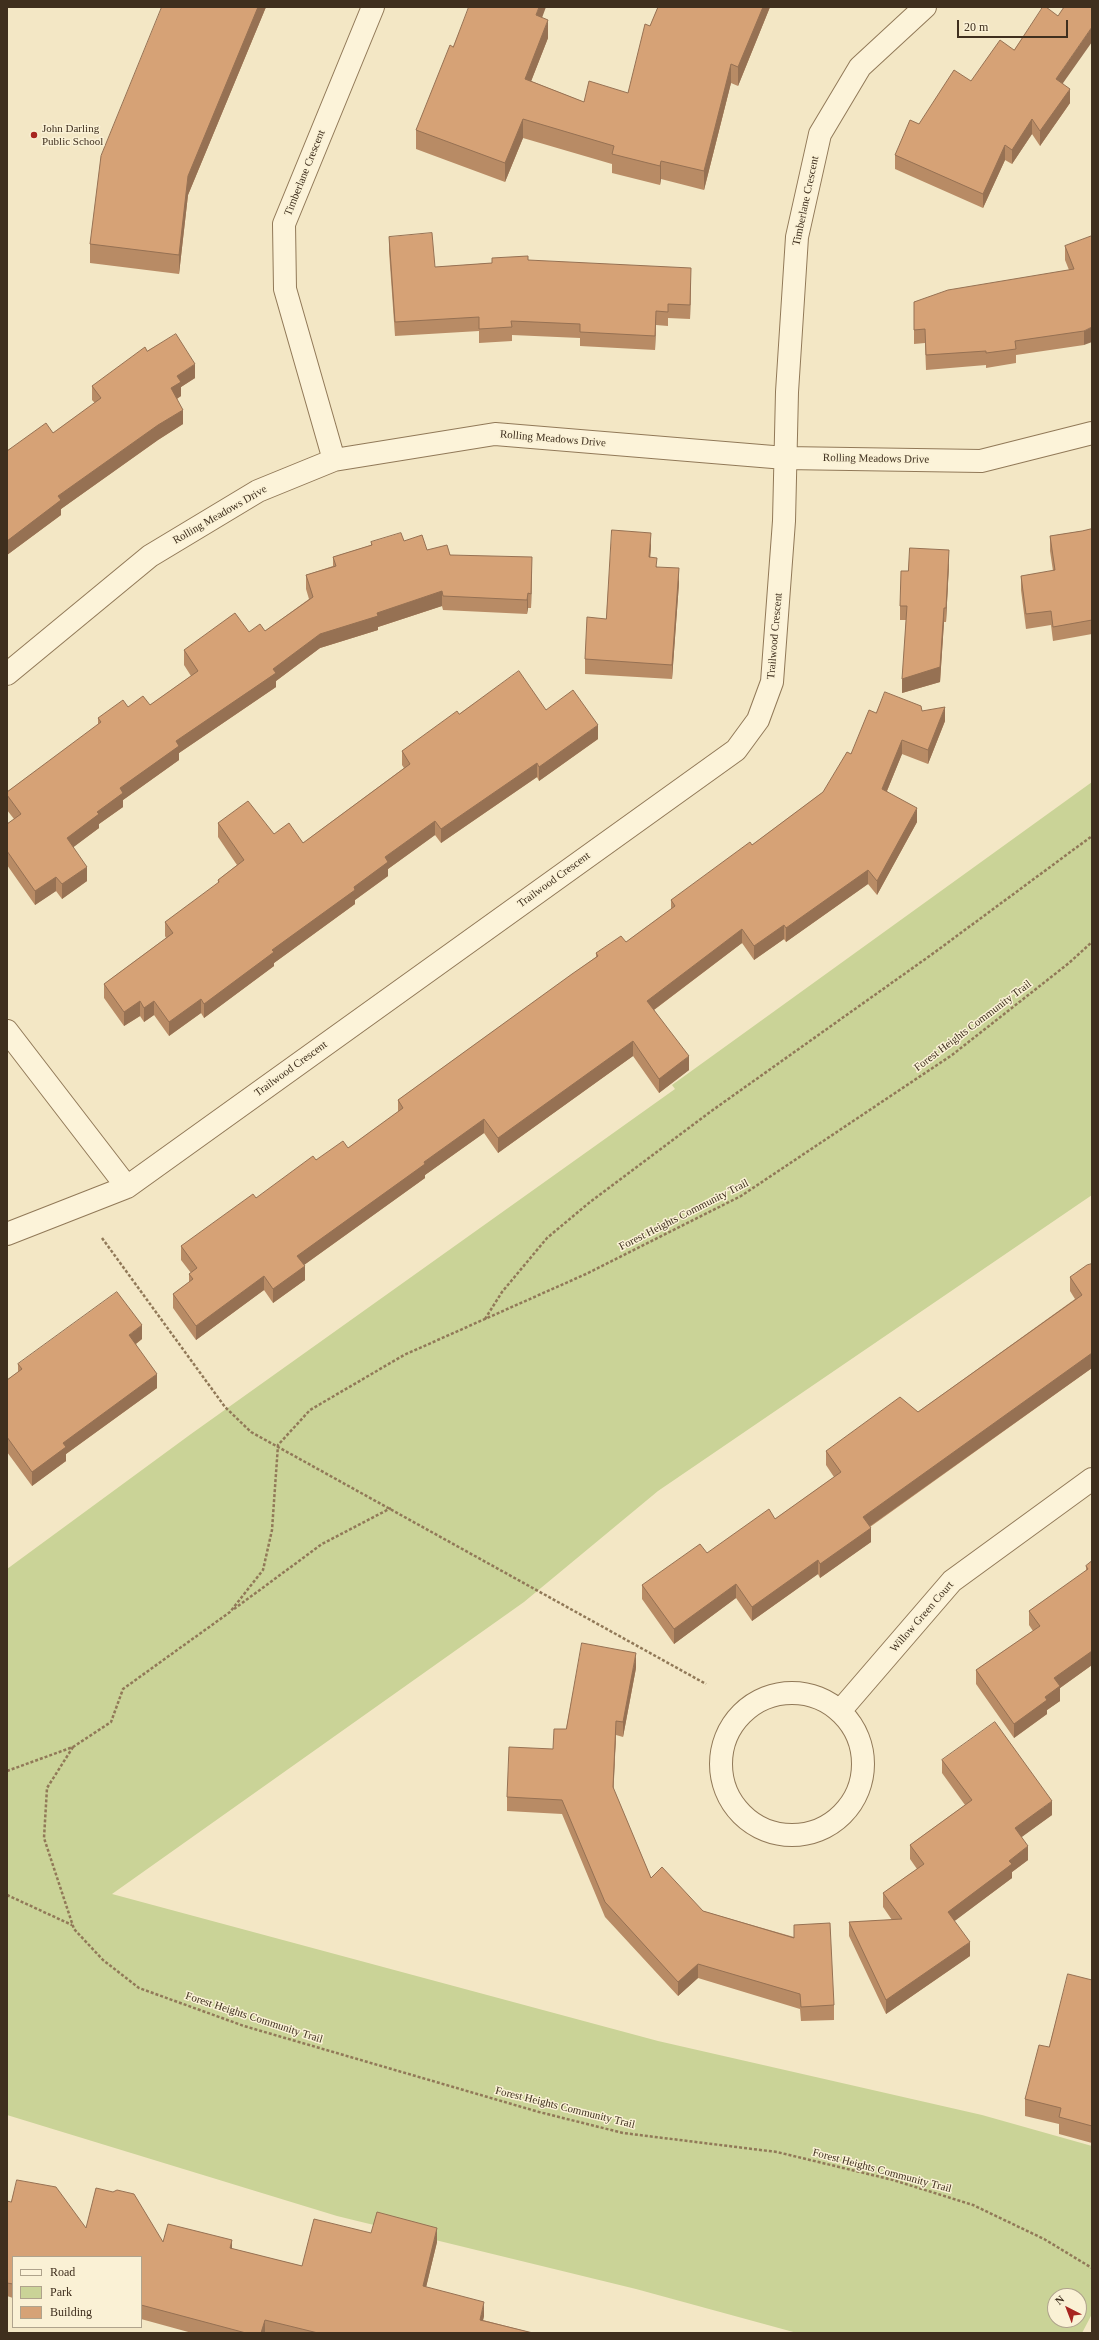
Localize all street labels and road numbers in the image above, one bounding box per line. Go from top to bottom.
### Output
street label: Timberlane Crescent [282,128,328,218]
street label: Timberlane Crescent [790,155,822,247]
street label: Rolling Meadows Drive [499,428,607,450]
street label: Rolling Meadows Drive [823,451,929,467]
street label: Rolling Meadows Drive [171,483,269,547]
street label: Trailwood Crescent [765,592,785,680]
street label: Trailwood Crescent [515,849,593,911]
street label: Forest Heights Community Trail [912,978,1034,1074]
street label: Trailwood Crescent [252,1038,330,1100]
street label: Forest Heights Community Trail [617,1177,751,1253]
street label: Willow Green Court [888,1579,956,1655]
street label: Forest Heights Community Trail [184,1990,324,2046]
street label: Forest Heights Community Trail [494,2084,636,2132]
street label: Forest Heights Community Trail [811,2146,953,2196]

